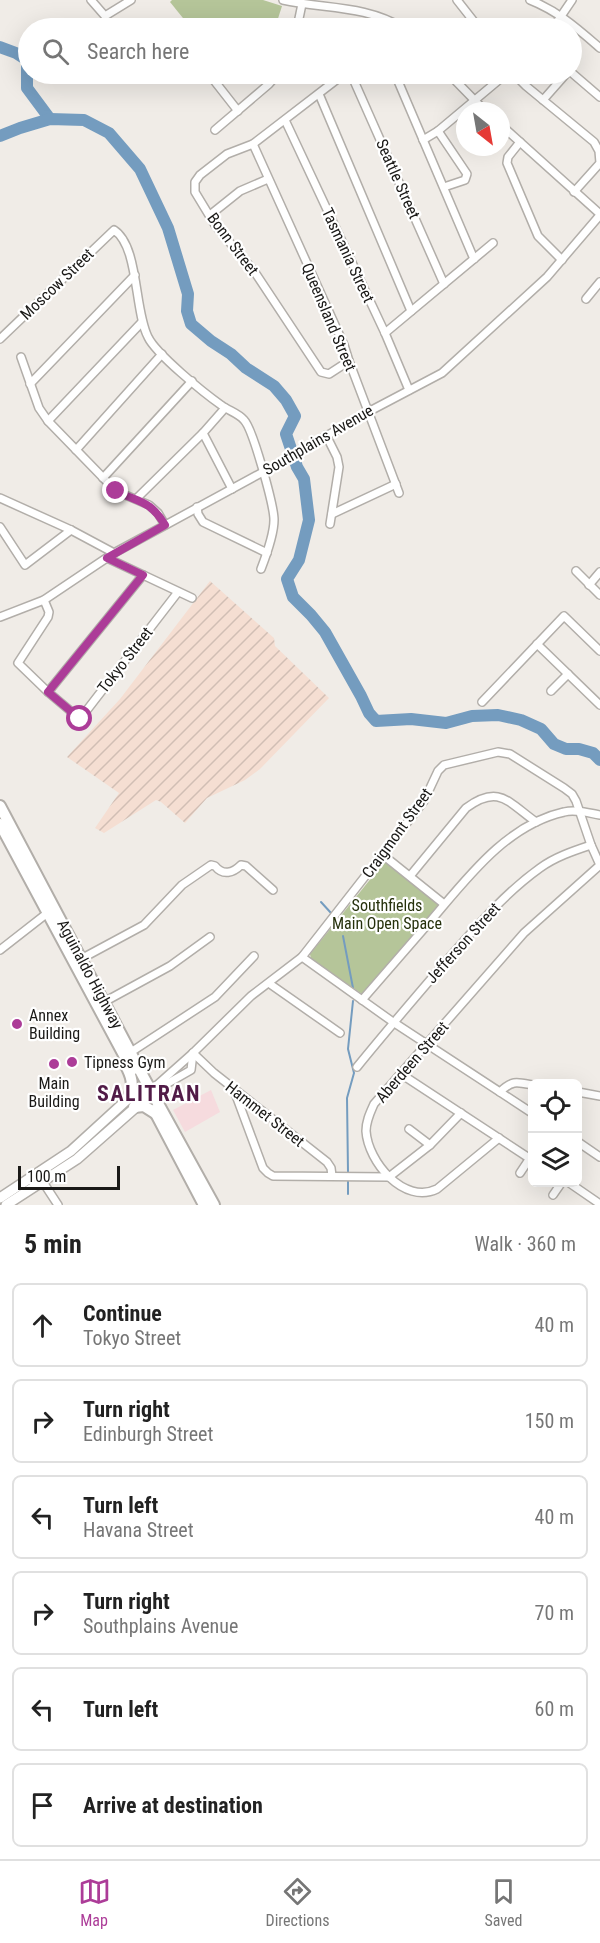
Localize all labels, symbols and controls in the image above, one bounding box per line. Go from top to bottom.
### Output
search box [18,18,582,84]
icon: search [39,35,72,68]
text: Search here [87,39,189,64]
north arrow [456,102,510,156]
street label: Seattle Street [372,136,424,222]
street label: Tasmania Street [318,205,378,306]
street label: Bonn Street [203,209,263,279]
street label: Moscow Street [16,244,98,324]
street label: Queensland Street [298,260,360,374]
street label: Southplains Avenue [259,401,377,479]
route end [102,477,128,503]
street label: Tokyo Street [93,623,157,697]
route start [66,705,92,731]
street label: Craigmont Street [358,784,436,882]
park label: Southfields Main Open Space [332,896,442,933]
street label: Jefferson Street [422,899,504,987]
street label: Aguinaldo Highway [53,916,127,1032]
place label: Annex Building [29,1006,80,1043]
marker: Annex Building [10,1017,24,1031]
street label: Aberdeen Street [372,1017,453,1106]
place label: Tipness Gym [84,1053,166,1072]
marker: Tipness Gym [65,1055,79,1069]
marker: Main Building [47,1057,61,1071]
place label: Main Building [28,1074,80,1111]
street label: Hammet Street [222,1077,309,1151]
map controls [528,1079,582,1187]
button: locate [528,1079,582,1133]
district label: SALITRAN [97,1081,201,1106]
button: layers [528,1133,582,1187]
scale bar [18,1163,120,1190]
text: 100 m [27,1167,66,1186]
text: 5 min [24,1229,82,1259]
text: Walk · 360 m [475,1232,576,1256]
text: Continue [83,1301,162,1326]
icon: ahead [26,1309,59,1342]
text: 40 m [535,1313,574,1337]
text: Tokyo Street [83,1326,181,1350]
text: Turn right [83,1397,170,1422]
icon: right [26,1405,59,1438]
text: 150 m [525,1409,574,1433]
text: Edinburgh Street [83,1422,213,1446]
text: Turn left [83,1493,158,1518]
icon: left [26,1501,59,1534]
text: 40 m [535,1505,574,1529]
text: Havana Street [83,1518,194,1542]
text: Turn right [83,1589,170,1614]
icon: right [26,1597,59,1630]
text: 70 m [535,1601,574,1625]
text: Southplains Avenue [83,1614,238,1638]
icon: left [26,1693,59,1726]
text: Turn left [83,1697,158,1722]
text: 60 m [535,1697,574,1721]
icon: arrive [26,1789,59,1822]
text: Arrive at destination [83,1793,263,1818]
tab: Map [78,1875,111,1930]
tab: Directions [266,1875,329,1930]
tab: Saved [484,1875,522,1930]

